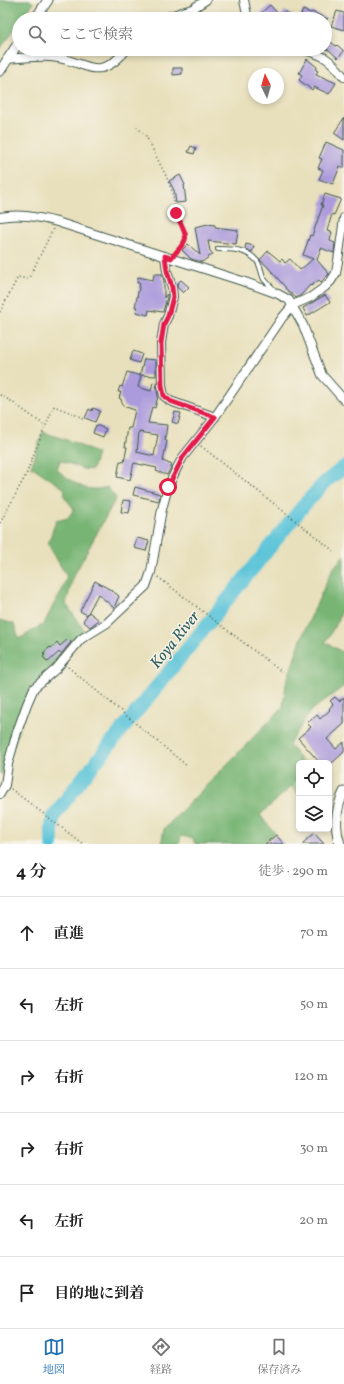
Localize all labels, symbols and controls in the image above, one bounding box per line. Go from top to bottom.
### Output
search box [12,12,332,56]
icon: search [26,23,48,45]
text: ここで検索 [58,25,133,46]
north arrow [248,68,284,104]
route end [167,204,185,222]
route start [159,478,177,496]
water label: Koya River [146,606,206,674]
map controls [296,760,332,832]
button: locate [296,760,332,796]
button: layers [296,796,332,832]
text: 4 分 [16,861,47,884]
text: 徒歩 · 290 m [258,863,328,881]
icon: ahead [16,922,38,944]
text: 直進 [54,924,84,945]
text: 70 m [300,924,328,942]
icon: left [16,994,38,1016]
text: 左折 [54,996,84,1017]
text: 50 m [300,996,328,1014]
icon: right [16,1066,38,1088]
text: 右折 [54,1068,84,1089]
text: 120 m [294,1068,328,1086]
icon: right [16,1138,38,1160]
text: 右折 [54,1140,84,1161]
text: 30 m [300,1140,328,1158]
icon: left [16,1210,38,1232]
text: 左折 [54,1212,84,1233]
text: 20 m [299,1212,328,1230]
icon: arrive [16,1282,38,1304]
text: 目的地に到着 [54,1284,144,1305]
tab: 地図 [43,1336,65,1378]
tab: 経路 [150,1336,172,1378]
tab: 保存済み [257,1336,301,1378]

